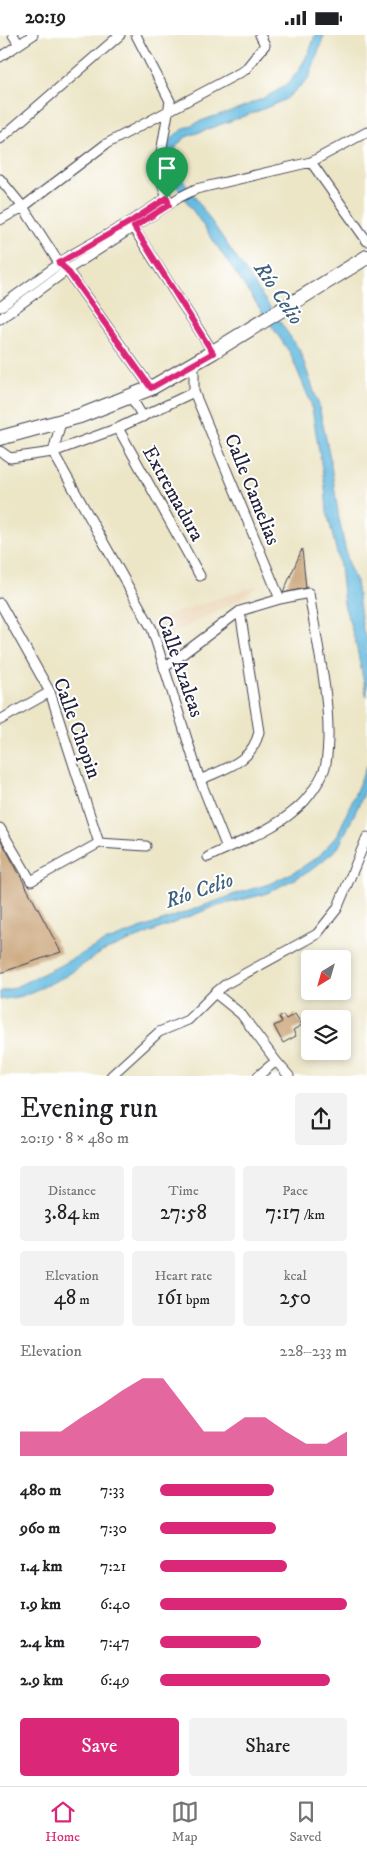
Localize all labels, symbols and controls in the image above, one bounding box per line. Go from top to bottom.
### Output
text: 20:19 [25,6,66,29]
pin [146,147,188,198]
icon: arrive [153,154,181,182]
water label: Río Celio [247,256,309,330]
street label: Calle Camelias [218,430,285,549]
street label: Extremadura [136,442,209,546]
street label: Calle Azaleas [151,612,209,721]
street label: Calle Chopin [47,675,107,783]
water label: Río Celio [161,867,237,915]
north arrow [301,950,351,1000]
map controls [301,950,351,1060]
button: layers [301,1010,351,1060]
text: Evening run [20,1091,158,1126]
button: share [295,1093,347,1145]
text: 20:19 · 8 × 480 m [20,1128,129,1148]
text: Distance [48,1182,96,1200]
text: Time [168,1182,199,1200]
text: Pace [282,1182,308,1200]
text: 3.84 [44,1200,79,1226]
text: 27:58 [160,1200,207,1226]
text: 7:17 [265,1200,301,1226]
text: km [79,1206,100,1224]
text: /km [301,1206,325,1224]
text: Elevation [45,1267,99,1285]
text: Heart rate [155,1267,212,1285]
text: kcal [284,1267,307,1285]
text: 48 [54,1285,76,1311]
text: 161 [157,1285,183,1311]
text: 250 [279,1285,311,1311]
text: m [76,1291,90,1309]
text: bpm [183,1291,210,1309]
text: Elevation [20,1341,82,1361]
text: 228–233 m [280,1341,347,1361]
text: 480 m [20,1480,61,1500]
text: 7:33 [100,1480,125,1500]
text: 960 m [20,1518,60,1538]
text: 7:30 [100,1518,127,1538]
text: 1.4 km [20,1556,62,1576]
text: 7:21 [100,1556,126,1576]
text: 1.9 km [20,1594,61,1614]
text: 6:40 [100,1594,130,1614]
text: 2.4 km [20,1632,65,1652]
text: 7:47 [100,1632,130,1652]
text: 2.9 km [20,1670,63,1690]
text: 6:49 [100,1670,130,1690]
button: Save [20,1718,179,1776]
button: Share [189,1718,347,1776]
tab: Home [45,1798,80,1846]
tab: Map [171,1798,199,1846]
tab: Saved [289,1798,322,1846]

